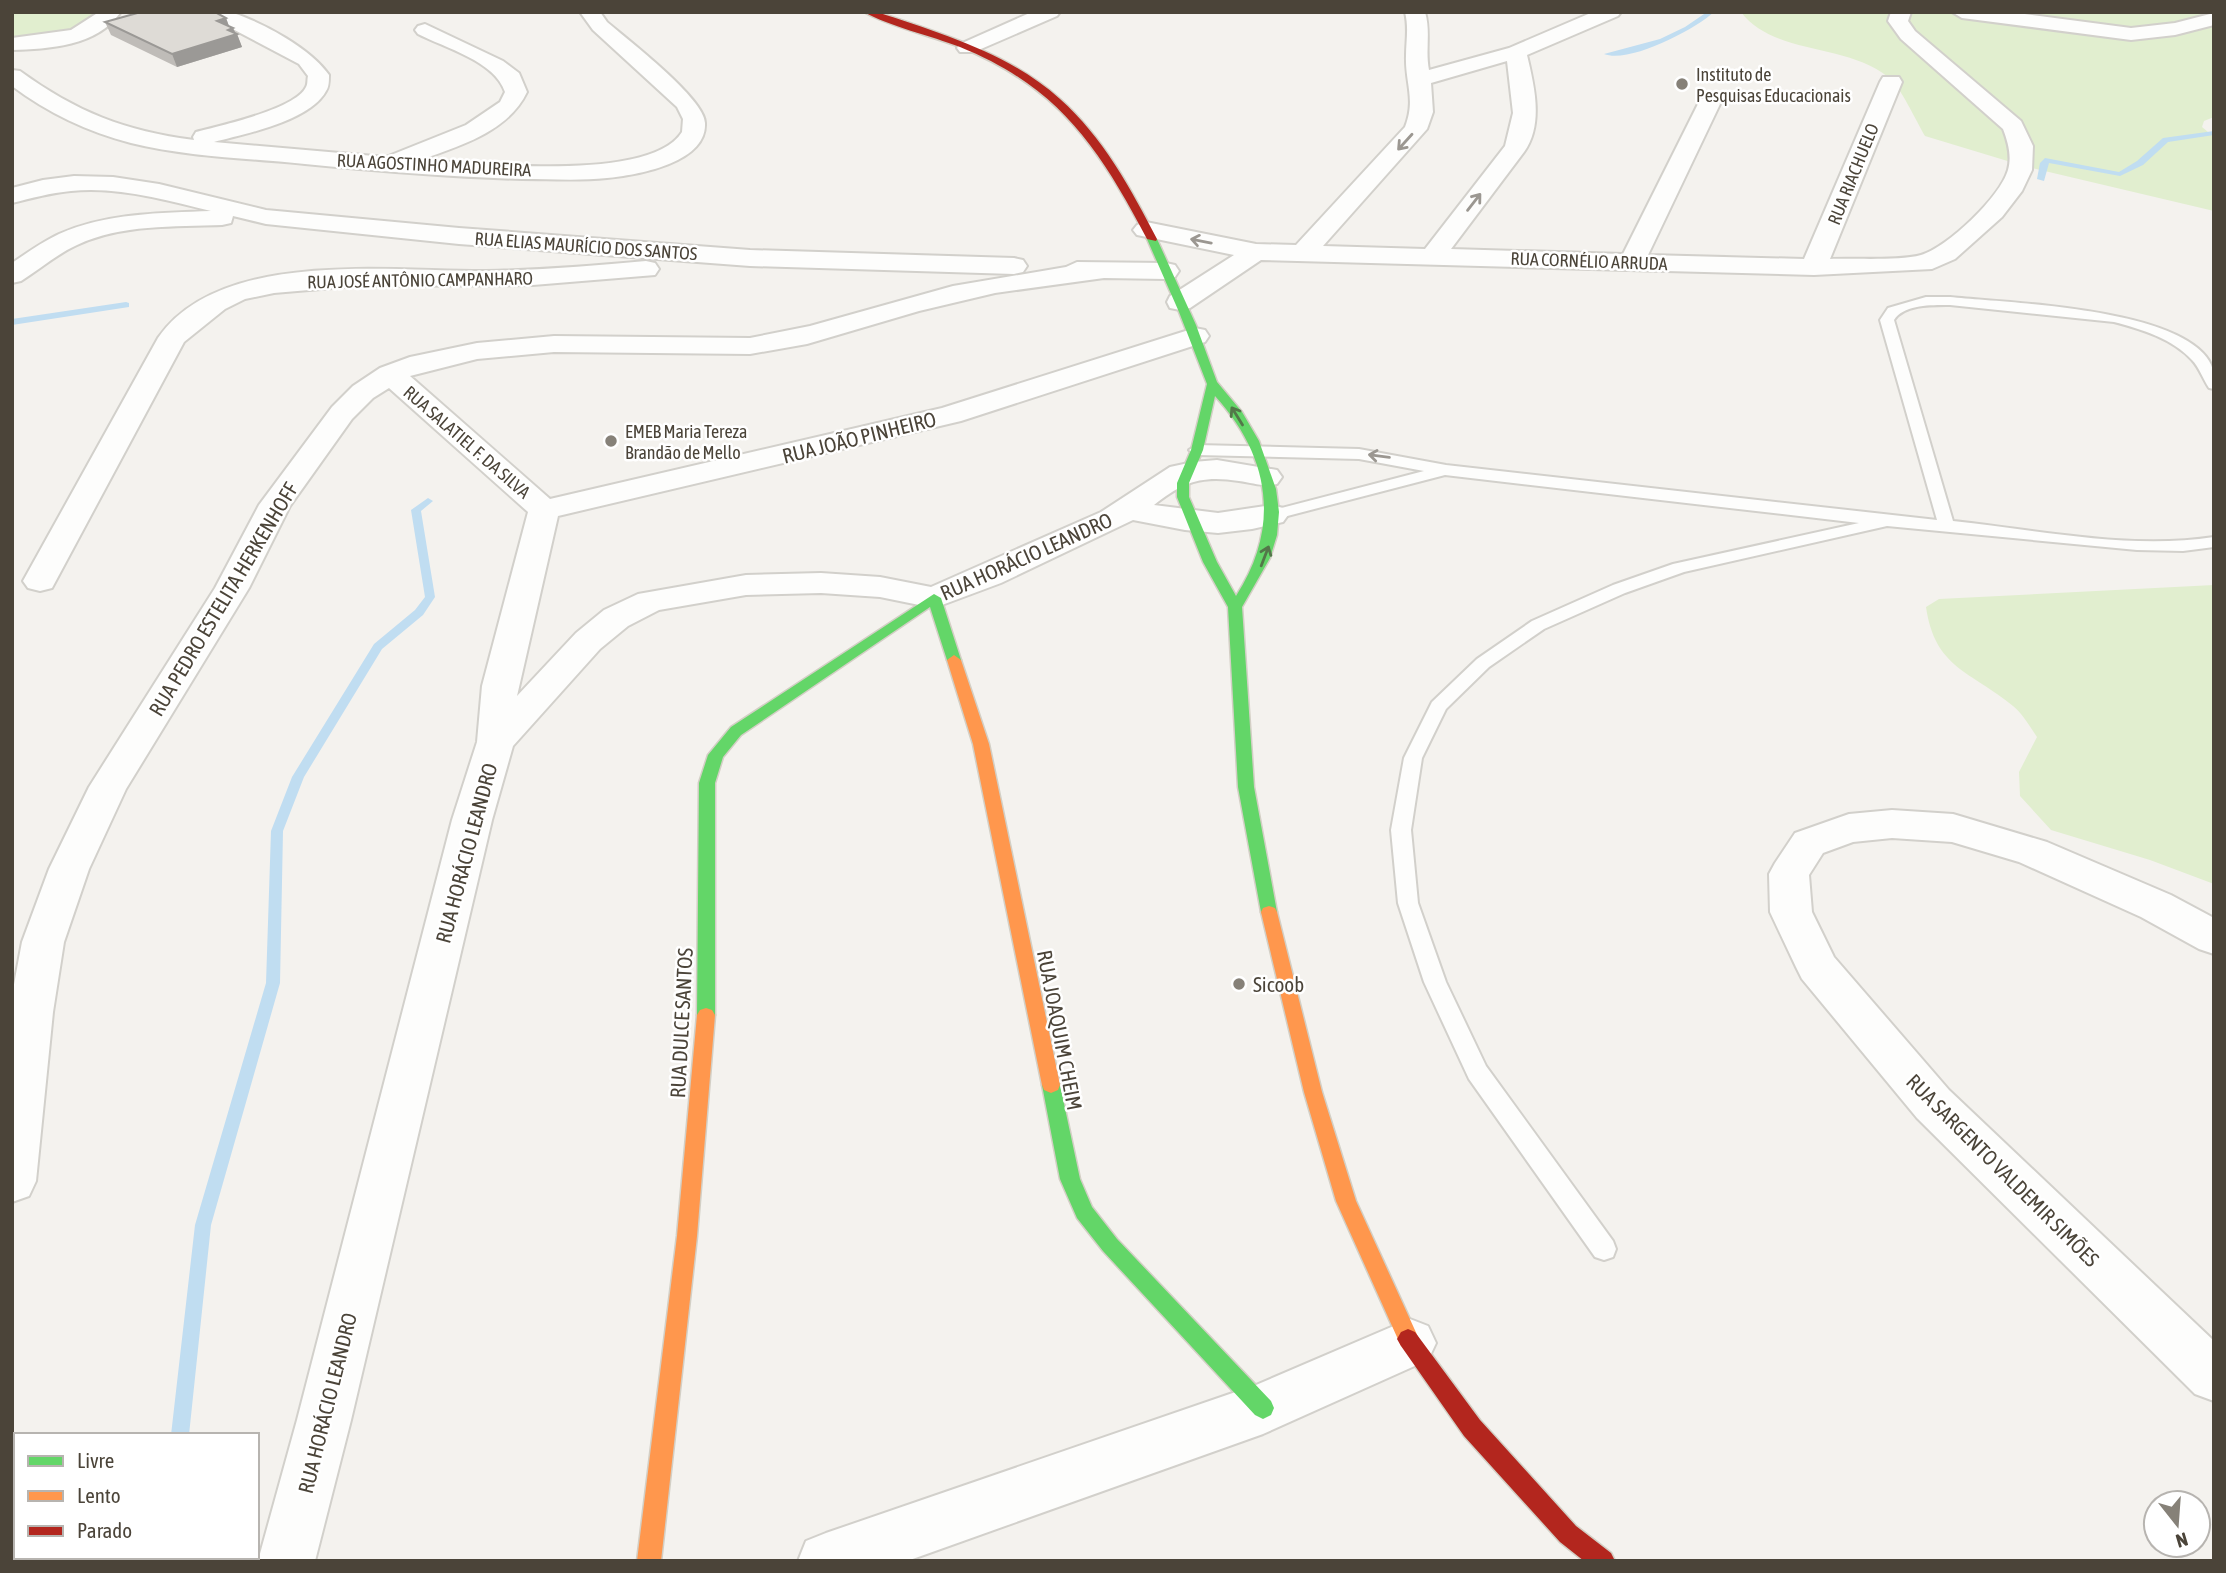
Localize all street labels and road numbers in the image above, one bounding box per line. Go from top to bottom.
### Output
street label: RUA RIACHUELO [1823,120,1883,228]
street label: RUA AGOSTINHO MADUREIRA [336,149,532,181]
street label: RUA ELIAS MAURÍCIO DOS SANTOS [474,228,698,264]
street label: RUA CORNÉLIO ARRUDA [1510,248,1668,274]
street label: RUA JOSÉ ANTÔNIO CAMPANHARO [307,268,533,292]
street label: RUA SALATIEL F. DA SILVA [399,381,535,503]
street label: RUA JOÃO PINHEIRO [780,406,938,468]
street label: RUA PEDRO ESTELITA HERKENHOFF [144,477,303,720]
street label: RUA HORÁCIO LEANDRO [936,507,1116,605]
street label: RUA HORÁCIO LEANDRO [430,760,502,946]
street label: RUA DULCE SANTOS [665,947,697,1099]
street label: RUA JOAQUIM CHEIM [1033,948,1087,1112]
street label: RUA SARGENTO VALDEMIR SIMÕES [1902,1069,2104,1271]
street label: RUA HORÁCIO LEANDRO [293,1310,361,1496]

